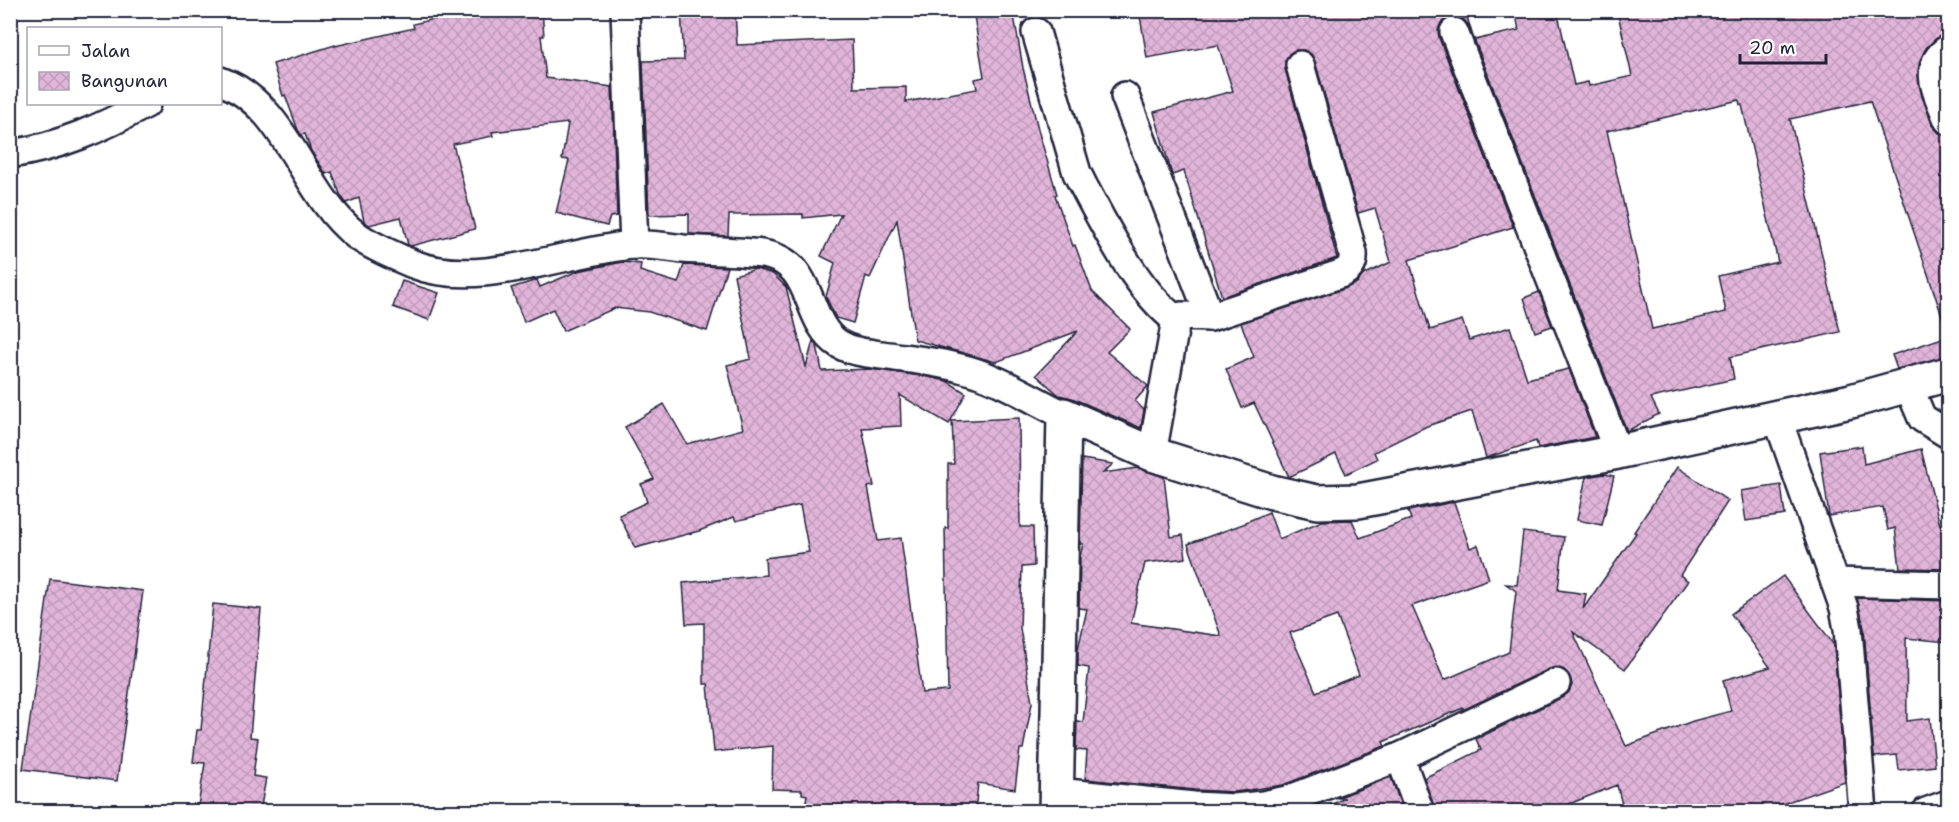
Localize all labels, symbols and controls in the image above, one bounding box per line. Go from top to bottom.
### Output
legend [27,27,222,105]
scale bar [1740,27,1826,65]
text: 20 m [1749,36,1795,60]
text: Jalan [81,39,130,63]
text: Bangunan [81,69,168,93]

